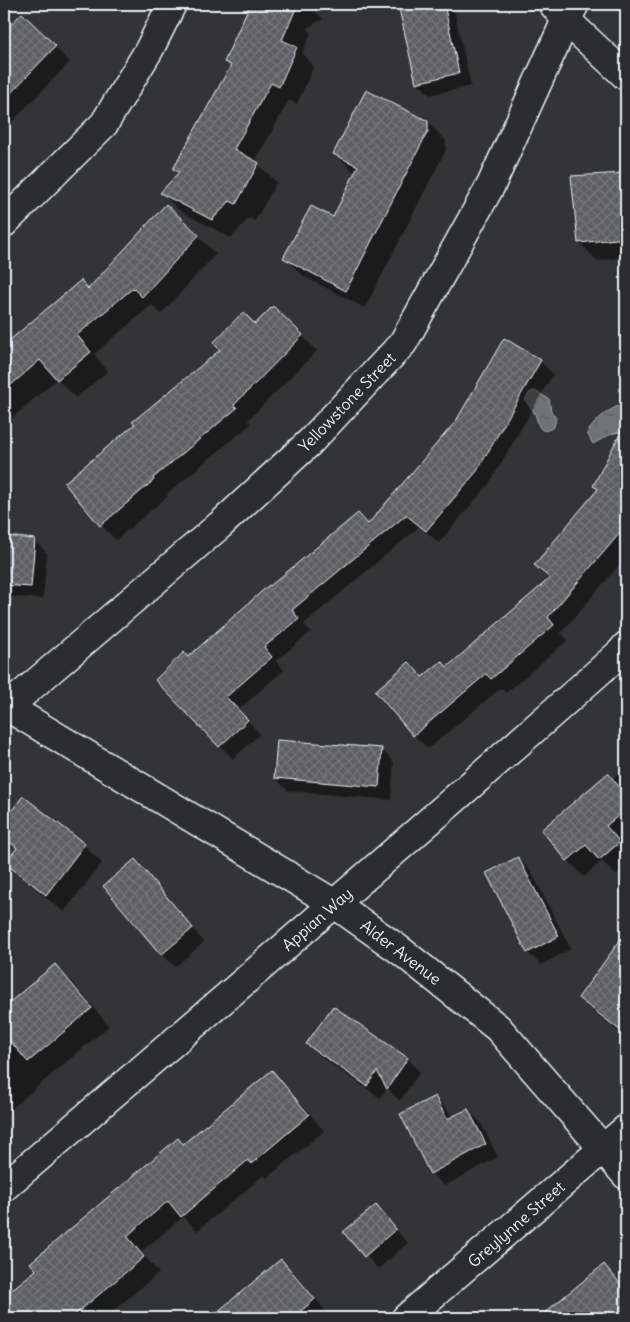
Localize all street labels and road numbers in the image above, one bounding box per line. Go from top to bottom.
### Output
street label: Yellowstone Street [294,347,400,456]
street label: Appian Way [278,883,356,955]
street label: Alder Avenue [357,915,445,989]
street label: Greylynne Street [464,1176,569,1271]

